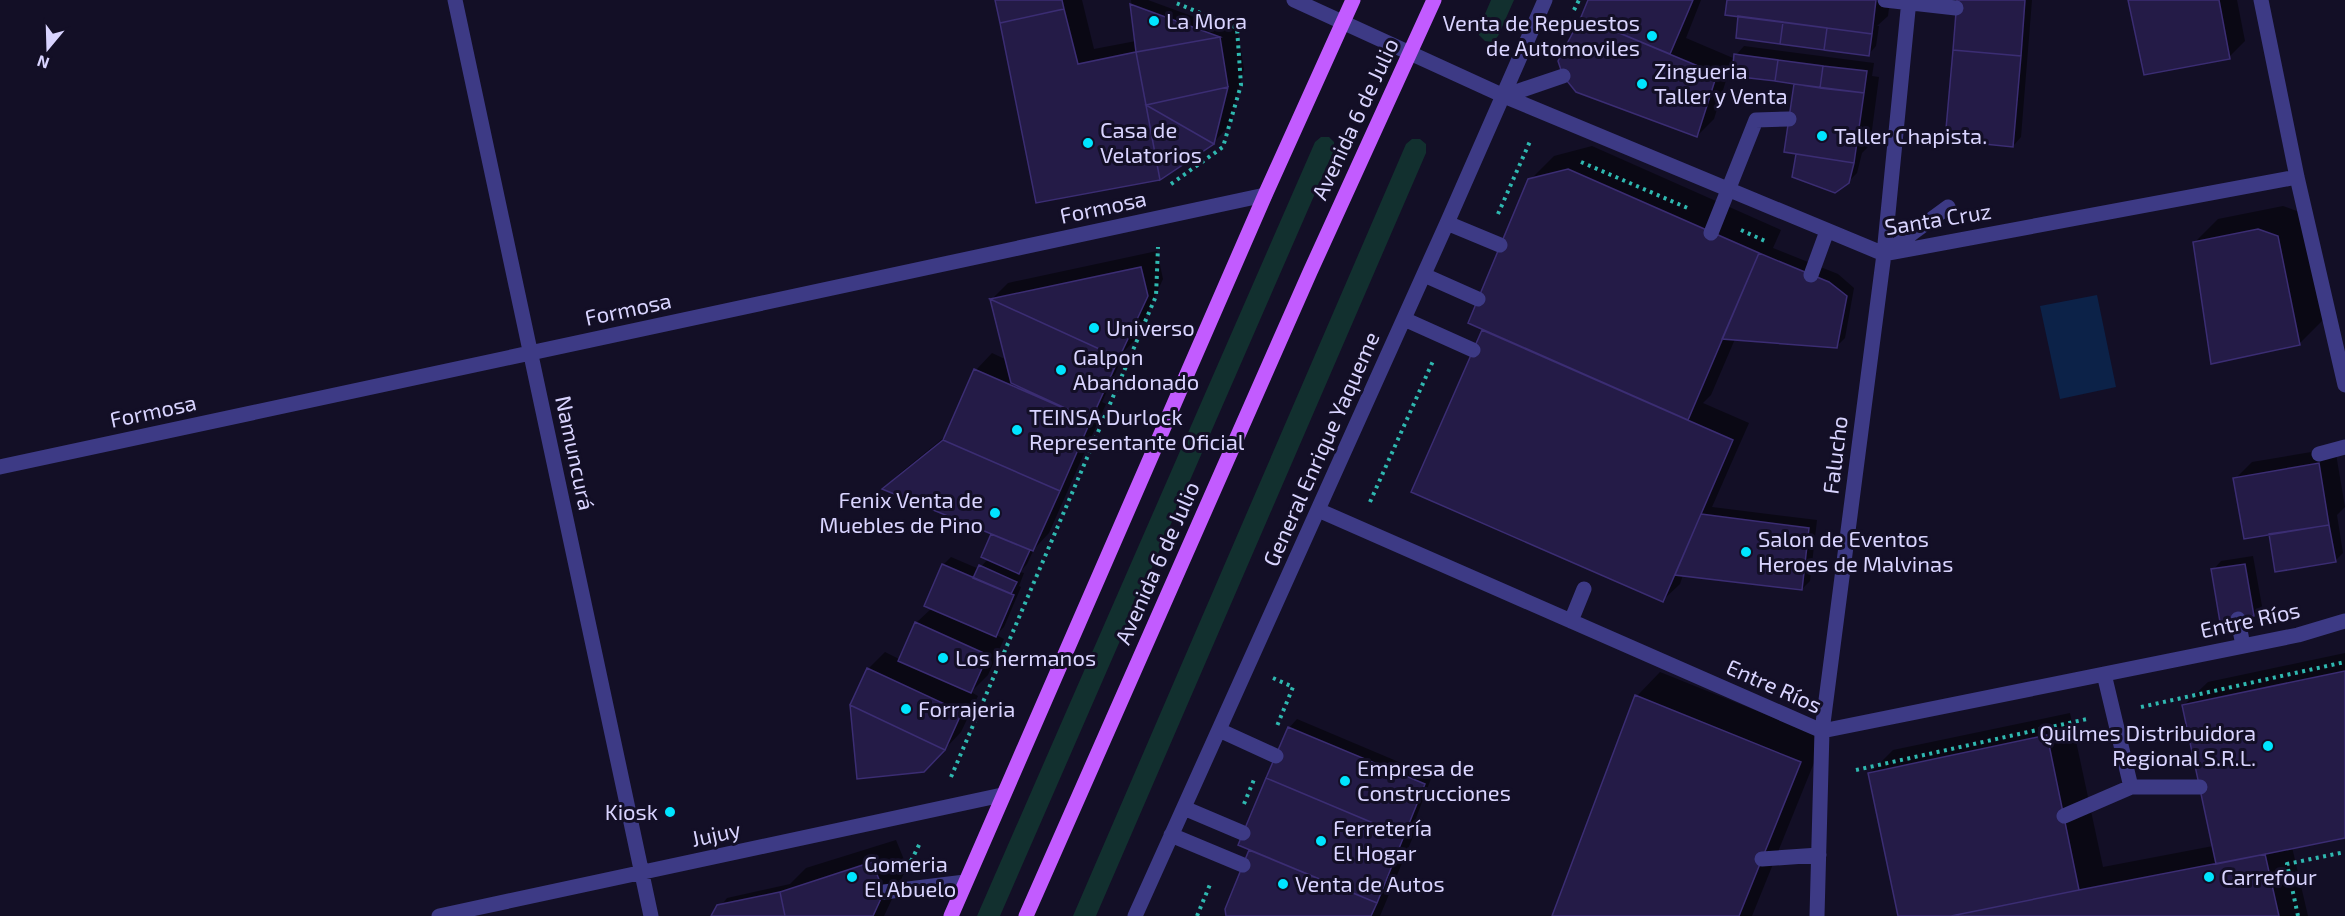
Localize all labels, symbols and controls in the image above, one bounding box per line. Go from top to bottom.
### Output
place label: La Mora [1166,7,1247,33]
place label: Venta de Repuestos de Automoviles [1443,9,1640,60]
marker: La Mora [1147,14,1161,28]
north arrow [18,18,78,78]
marker: Venta de Repuestos de Automoviles [1645,29,1659,43]
street label: Avenida 6 de Julio [1305,34,1403,204]
text: N [34,52,52,74]
place label: Zingueria Taller y Venta [1654,57,1788,108]
marker: Zingueria Taller y Venta [1635,77,1649,91]
place label: Casa de Velatorios [1100,116,1202,167]
place label: Taller Chapista. [1834,122,1987,148]
marker: Taller Chapista. [1815,129,1829,143]
marker: Casa de Velatorios [1081,136,1095,150]
street label: Formosa [1057,184,1148,228]
street label: Santa Cruz [1883,197,1993,239]
street label: Formosa [582,286,673,330]
place label: Universo [1106,314,1195,340]
marker: Universo [1087,321,1101,335]
street label: General Enrique Yaqueme [1257,327,1384,570]
place label: Galpon Abandonado [1073,343,1199,394]
marker: Galpon Abandonado [1054,363,1068,377]
street label: Formosa [107,388,198,432]
street label: Namuncurá [551,393,601,512]
place label: TEINSA Durlock Representante Oficial [1029,403,1245,454]
street label: Falucho [1816,414,1852,495]
marker: TEINSA Durlock Representante Oficial [1010,423,1024,437]
street label: Avenida 6 de Julio [1109,477,1204,648]
place label: Fenix Venta de Muebles de Pino [819,486,983,537]
marker: Fenix Venta de Muebles de Pino [988,506,1002,520]
place label: Salon de Eventos Heroes de Malvinas [1758,525,1953,576]
marker: Salon de Eventos Heroes de Malvinas [1739,545,1753,559]
street label: Entre Ríos [2197,596,2302,642]
place label: Los hermanos [955,644,1096,670]
marker: Los hermanos [936,651,950,665]
street label: Entre Ríos [1723,653,1826,718]
place label: Forrajeria [918,695,1015,722]
marker: Forrajeria [899,702,913,716]
place label: Quilmes Distribuidora Regional S.R.L. [2039,719,2256,770]
marker: Quilmes Distribuidora Regional S.R.L. [2261,739,2275,753]
place label: Empresa de Construcciones [1357,754,1511,805]
marker: Empresa de Construcciones [1338,774,1352,788]
place label: Kiosk [605,798,658,824]
marker: Kiosk [663,805,677,819]
place label: Ferretería El Hogar [1333,814,1432,865]
street label: Jujuy [689,815,743,852]
marker: Ferretería El Hogar [1314,834,1328,848]
place label: Gomeria El Abuelo [864,850,956,901]
place label: Carrefour [2221,863,2317,889]
marker: Gomeria El Abuelo [845,870,859,884]
place label: Venta de Autos [1295,870,1445,896]
marker: Carrefour [2202,870,2216,884]
marker: Venta de Autos [1276,877,1290,891]

